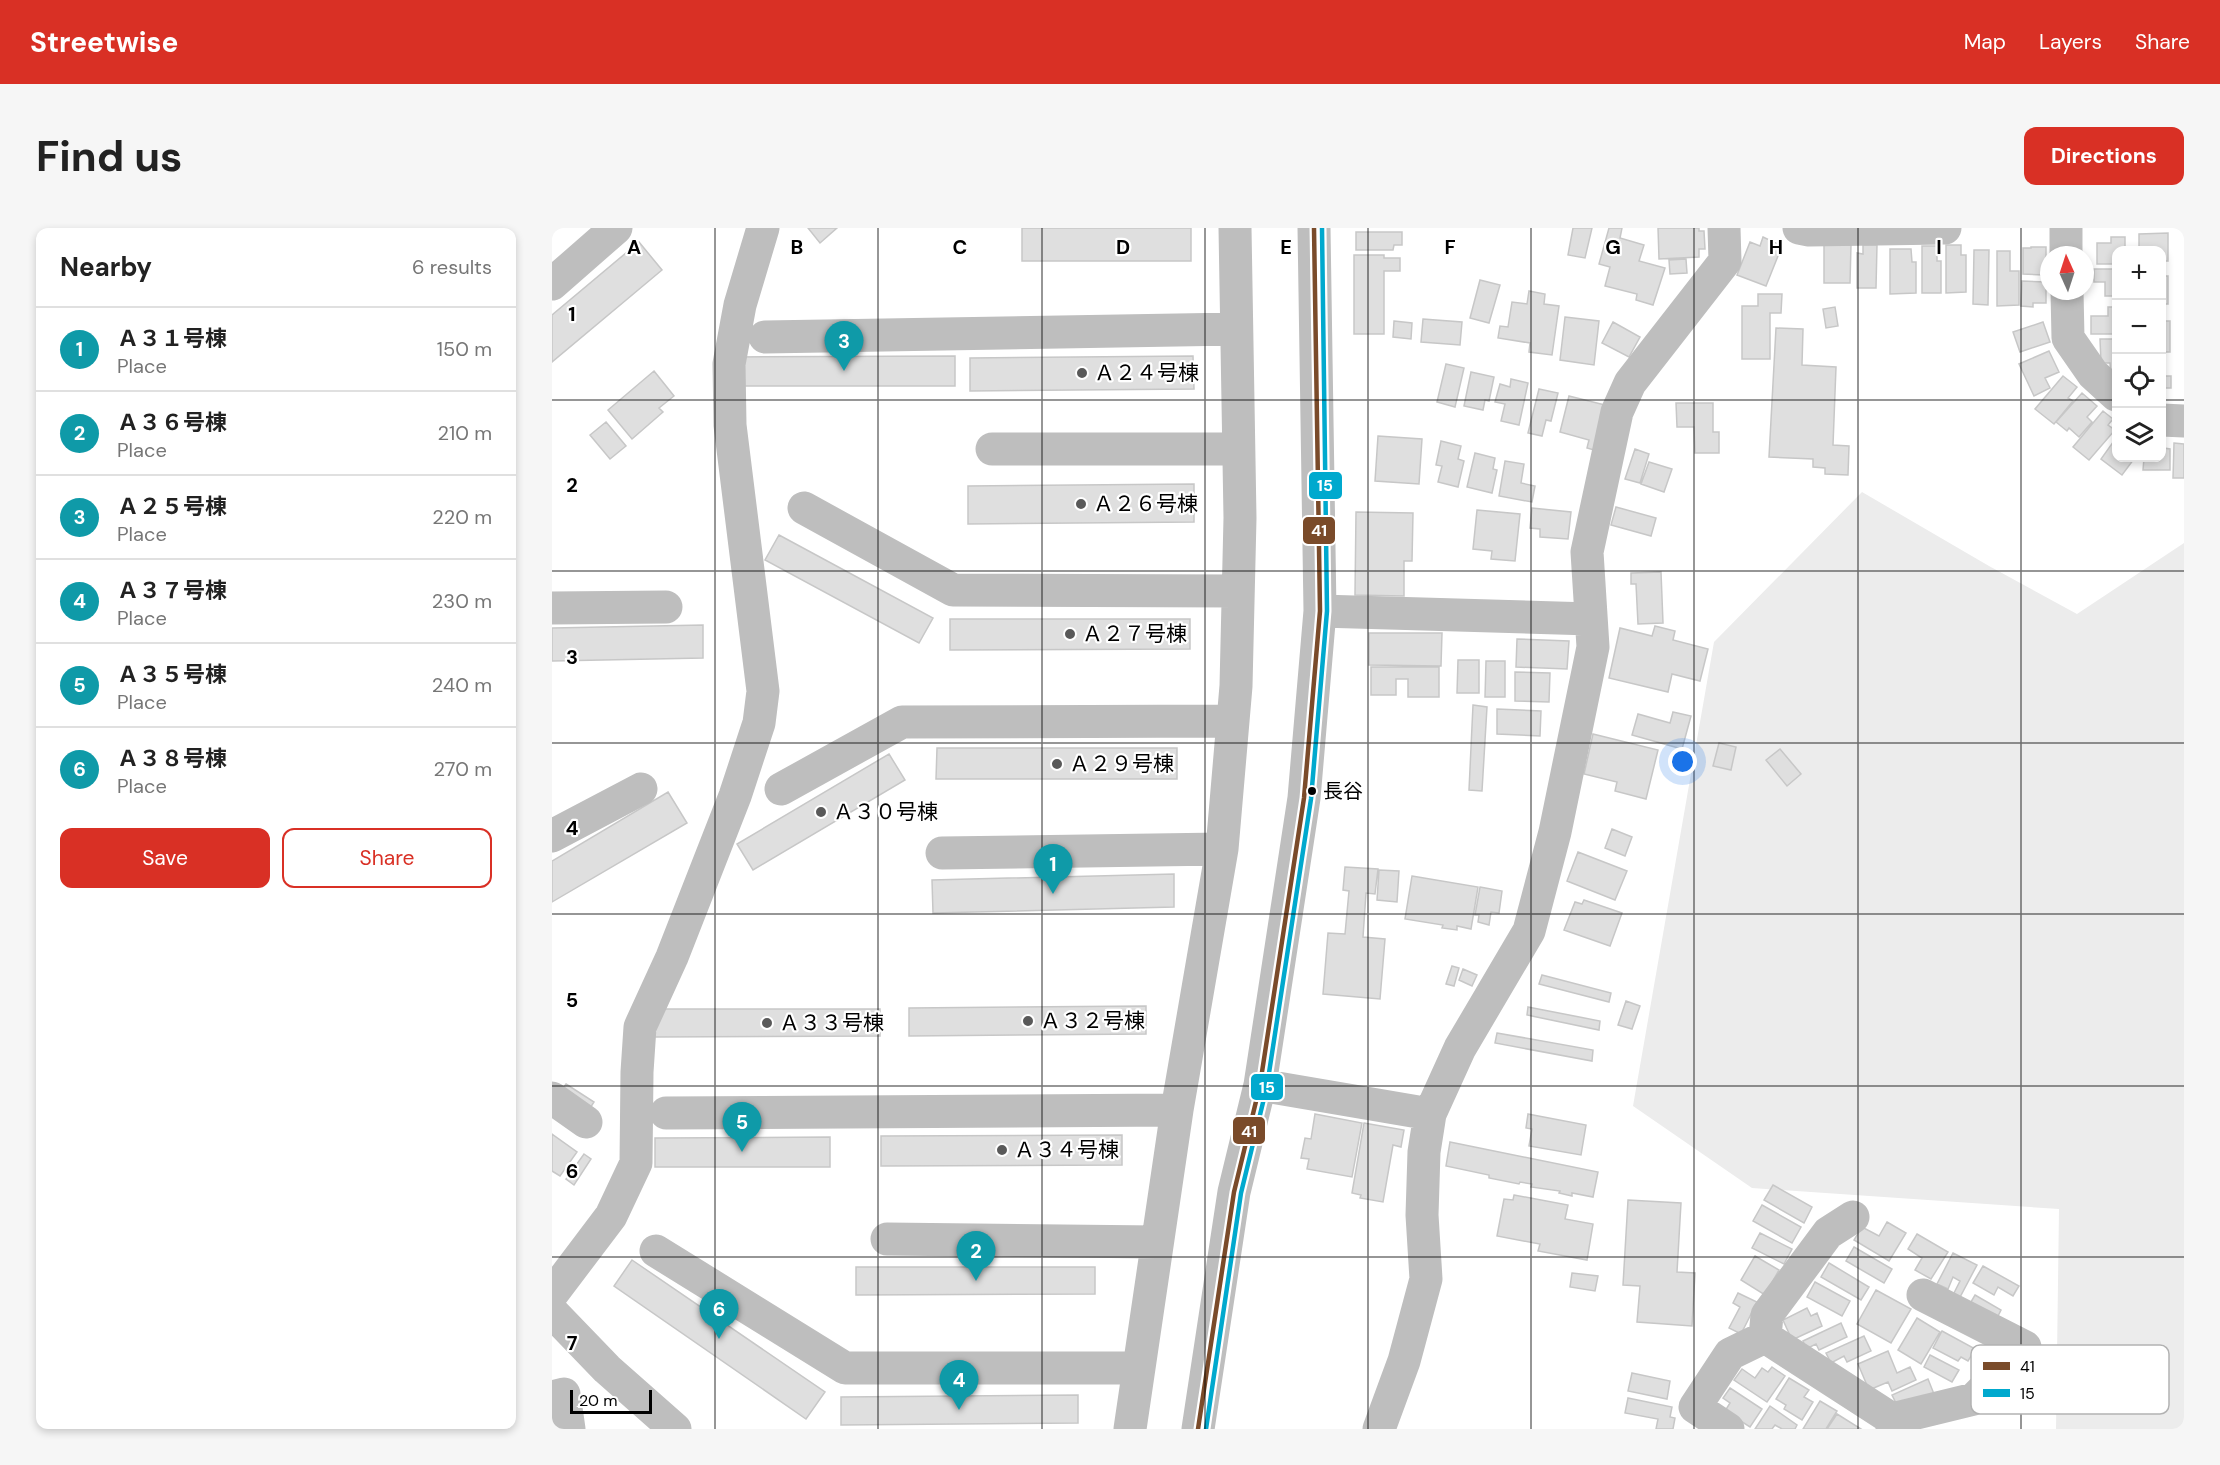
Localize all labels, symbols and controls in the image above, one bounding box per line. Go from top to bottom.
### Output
text: Streetwise [30,24,178,61]
text: Map [1964,28,2006,56]
text: Layers [2039,28,2102,56]
text: Share [2135,28,2190,56]
button: Directions [2024,127,2184,185]
text: Find us [36,129,182,184]
text: A [627,234,641,260]
text: B [791,234,803,260]
text: C [953,234,967,260]
text: D [1116,234,1130,260]
text: E [1280,234,1292,260]
text: F [1444,234,1456,260]
text: G [1605,234,1621,260]
text: H [1769,234,1783,260]
text: I [1936,234,1942,260]
north arrow [2040,246,2094,300]
map controls [2112,246,2166,462]
button: + [2112,246,2166,300]
text: Nearby [60,250,152,284]
text: 6 results [412,254,492,280]
button: − [2112,300,2166,354]
text: 1 [568,301,576,327]
pin: 3 [824,322,864,371]
text: Ａ３１号棟 [117,324,227,353]
text: 1 [76,336,83,362]
text: 150 m [437,336,492,362]
text: Place [117,353,167,379]
button: locate [2112,354,2166,408]
place label: Ａ２４号棟 [1094,359,1199,387]
marker: Ａ２４号棟 [1075,366,1089,380]
text: Ａ３６号棟 [117,408,227,437]
button: layers [2112,408,2166,462]
text: 2 [74,420,85,446]
text: 210 m [437,420,492,446]
text: Place [117,437,167,463]
line badge: 15 [1308,471,1343,500]
text: 2 [566,472,578,498]
text: 15 [1317,475,1333,496]
place label: Ａ２６号棟 [1093,490,1198,518]
text: Ａ２５号棟 [117,492,227,521]
marker: Ａ２６号棟 [1074,497,1088,511]
text: 3 [73,504,86,530]
text: 220 m [432,504,492,530]
line badge: 41 [1302,516,1336,545]
text: 41 [1311,520,1327,541]
text: Place [117,521,167,547]
text: Ａ３７号棟 [117,576,227,605]
text: 4 [73,588,86,614]
text: 230 m [432,588,492,614]
text: Place [117,605,167,631]
place label: Ａ２７号棟 [1082,620,1187,648]
marker: Ａ２７号棟 [1063,627,1077,641]
text: 3 [566,644,578,670]
text: Ａ３５号棟 [117,660,227,689]
text: 5 [73,672,86,698]
text: 240 m [432,672,492,698]
text: Place [117,689,167,715]
text: Ａ３８号棟 [117,744,227,773]
your location [1668,747,1697,776]
place label: Ａ２９号棟 [1069,750,1174,778]
text: 6 [73,756,86,782]
text: 270 m [434,756,492,782]
marker: Ａ２９号棟 [1050,757,1064,771]
text: Place [117,773,167,799]
place label: 長谷 [1323,778,1363,804]
marker: 長谷 [1306,785,1318,797]
place label: Ａ３０号棟 [833,798,938,826]
marker: Ａ３０号棟 [814,805,828,819]
text: 4 [566,815,579,841]
button: Save [60,828,270,888]
button: Share [282,828,492,888]
pin: 1 [1034,844,1072,894]
text: 5 [566,987,578,1013]
place label: Ａ３２号棟 [1040,1007,1145,1035]
place label: Ａ３３号棟 [779,1009,884,1037]
marker: Ａ３２号棟 [1021,1014,1035,1028]
marker: Ａ３３号棟 [760,1016,774,1030]
line badge: 15 [1250,1073,1284,1101]
text: 15 [1259,1077,1275,1098]
pin: 5 [722,1102,762,1152]
line badge: 41 [1232,1116,1266,1145]
text: 41 [1241,1121,1257,1142]
place label: Ａ３４号棟 [1014,1136,1119,1164]
marker: Ａ３４号棟 [995,1143,1009,1157]
text: 6 [566,1158,578,1184]
pin: 2 [956,1232,996,1281]
pin: 6 [700,1290,738,1339]
text: 7 [567,1330,578,1356]
legend [1971,1345,2169,1414]
text: 41 [2020,1356,2035,1377]
pin: 4 [940,1360,978,1410]
text: 15 [2020,1383,2035,1404]
scale bar [570,1387,652,1414]
text: 20 m [579,1390,618,1411]

